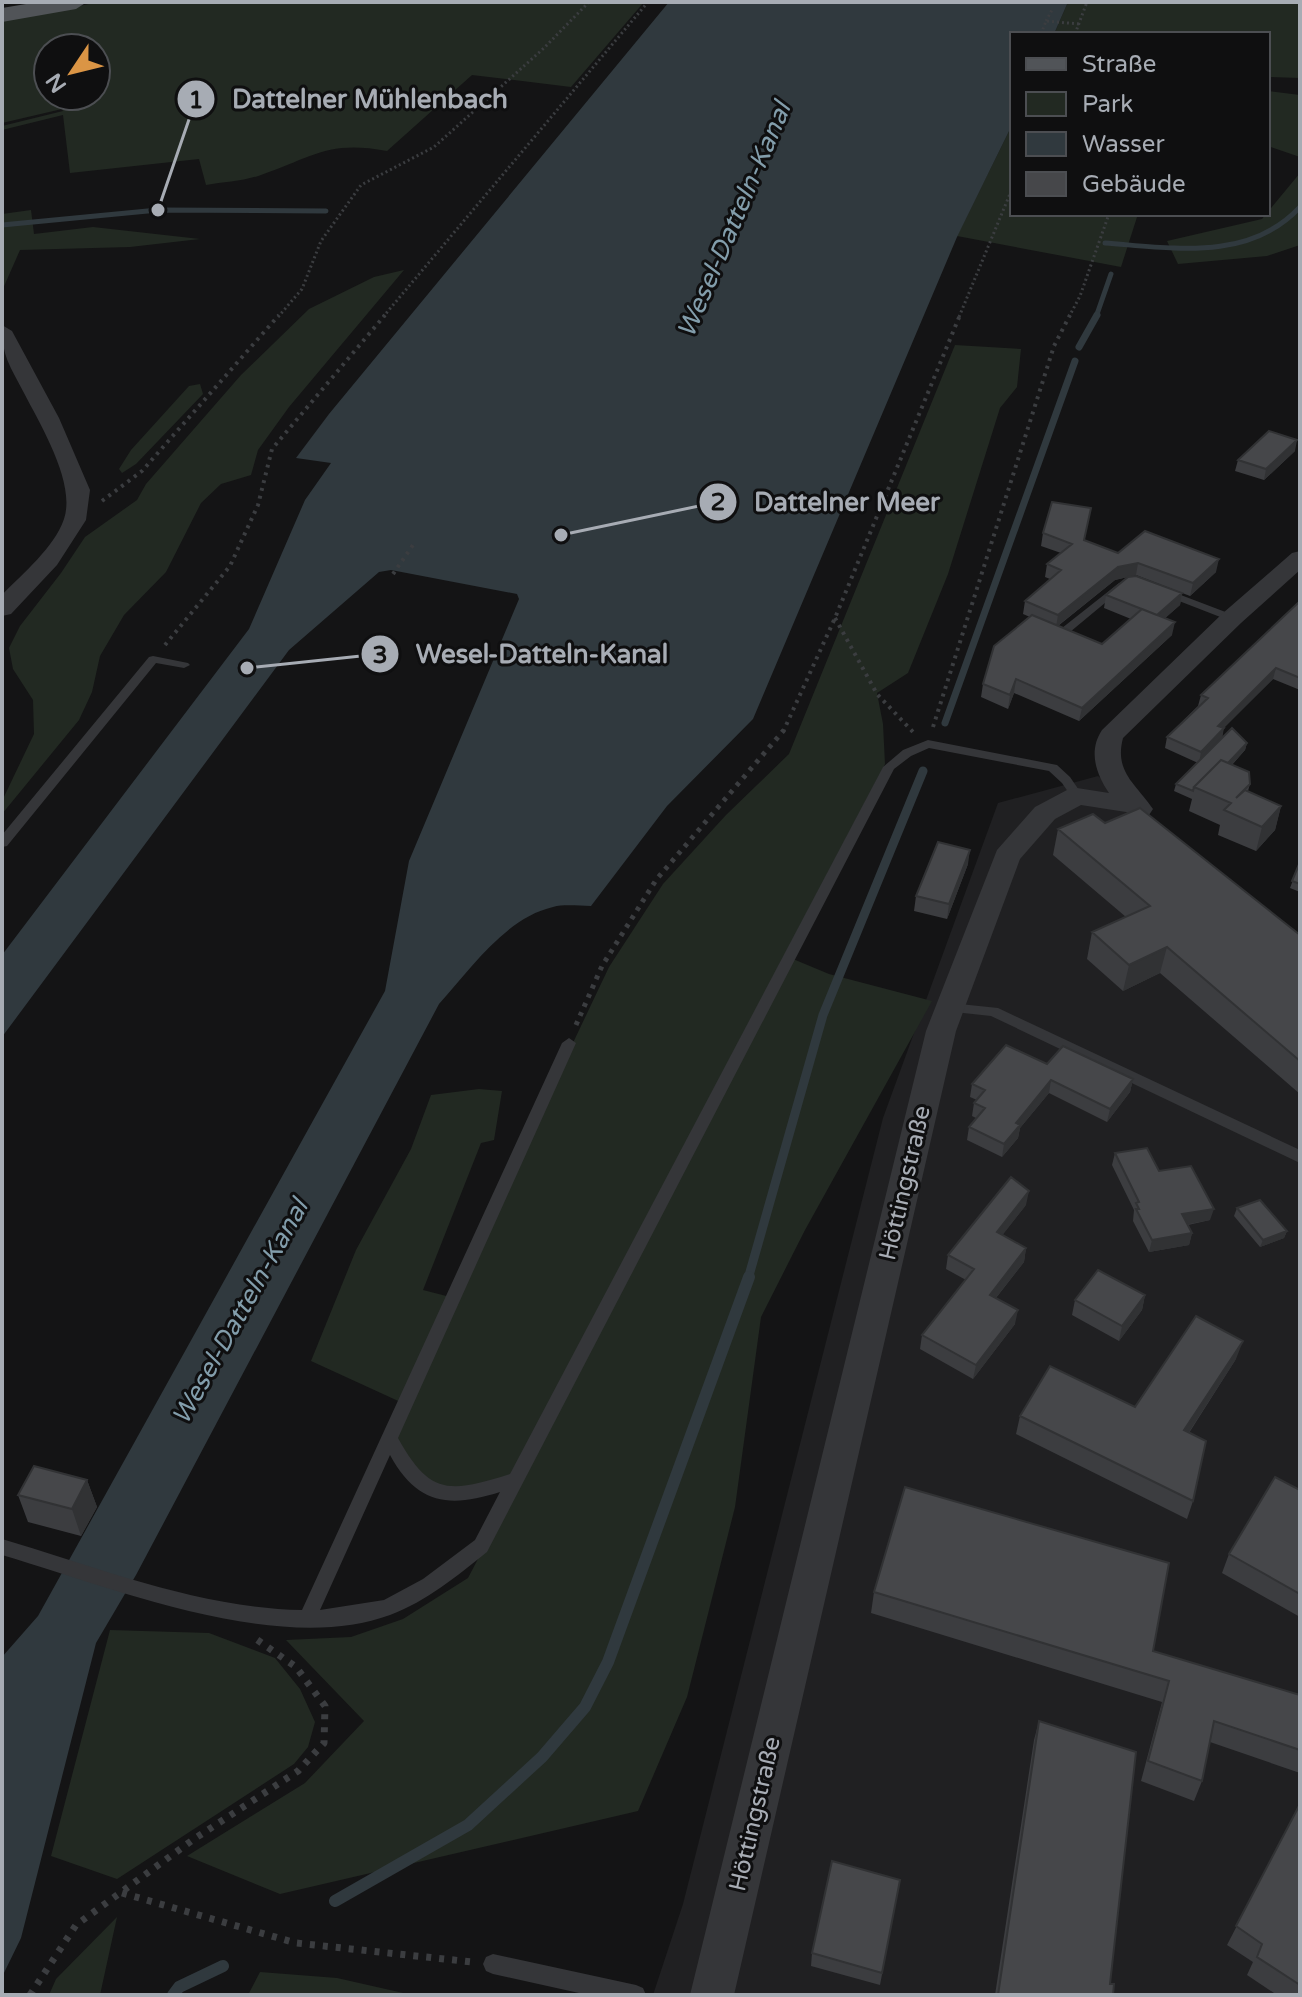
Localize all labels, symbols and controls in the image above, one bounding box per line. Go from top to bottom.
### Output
north arrow [32,32,112,112]
legend [1010,32,1270,216]
text: Straße [1082,50,1156,79]
text: N [41,68,72,98]
callout: Dattelner Mühlenbach [176,74,524,124]
text: Dattelner Mühlenbach [232,84,508,115]
text: 1 [188,86,204,115]
text: Park [1082,90,1133,119]
water label: Wesel-Datteln-Kanal [670,95,799,342]
text: Wasser [1082,130,1165,159]
text: Gebäude [1082,170,1186,199]
callout: Dattelner Meer [698,477,956,527]
text: Dattelner Meer [754,487,941,518]
text: 2 [710,488,726,517]
callout: Wesel-Datteln-Kanal [360,629,684,679]
text: Wesel-Datteln-Kanal [416,639,668,670]
text: 3 [372,641,388,670]
street label: Höttingstraße [873,1103,937,1263]
water label: Wesel-Datteln-Kanal [165,1191,316,1430]
street label: Höttingstraße [723,1734,787,1894]

